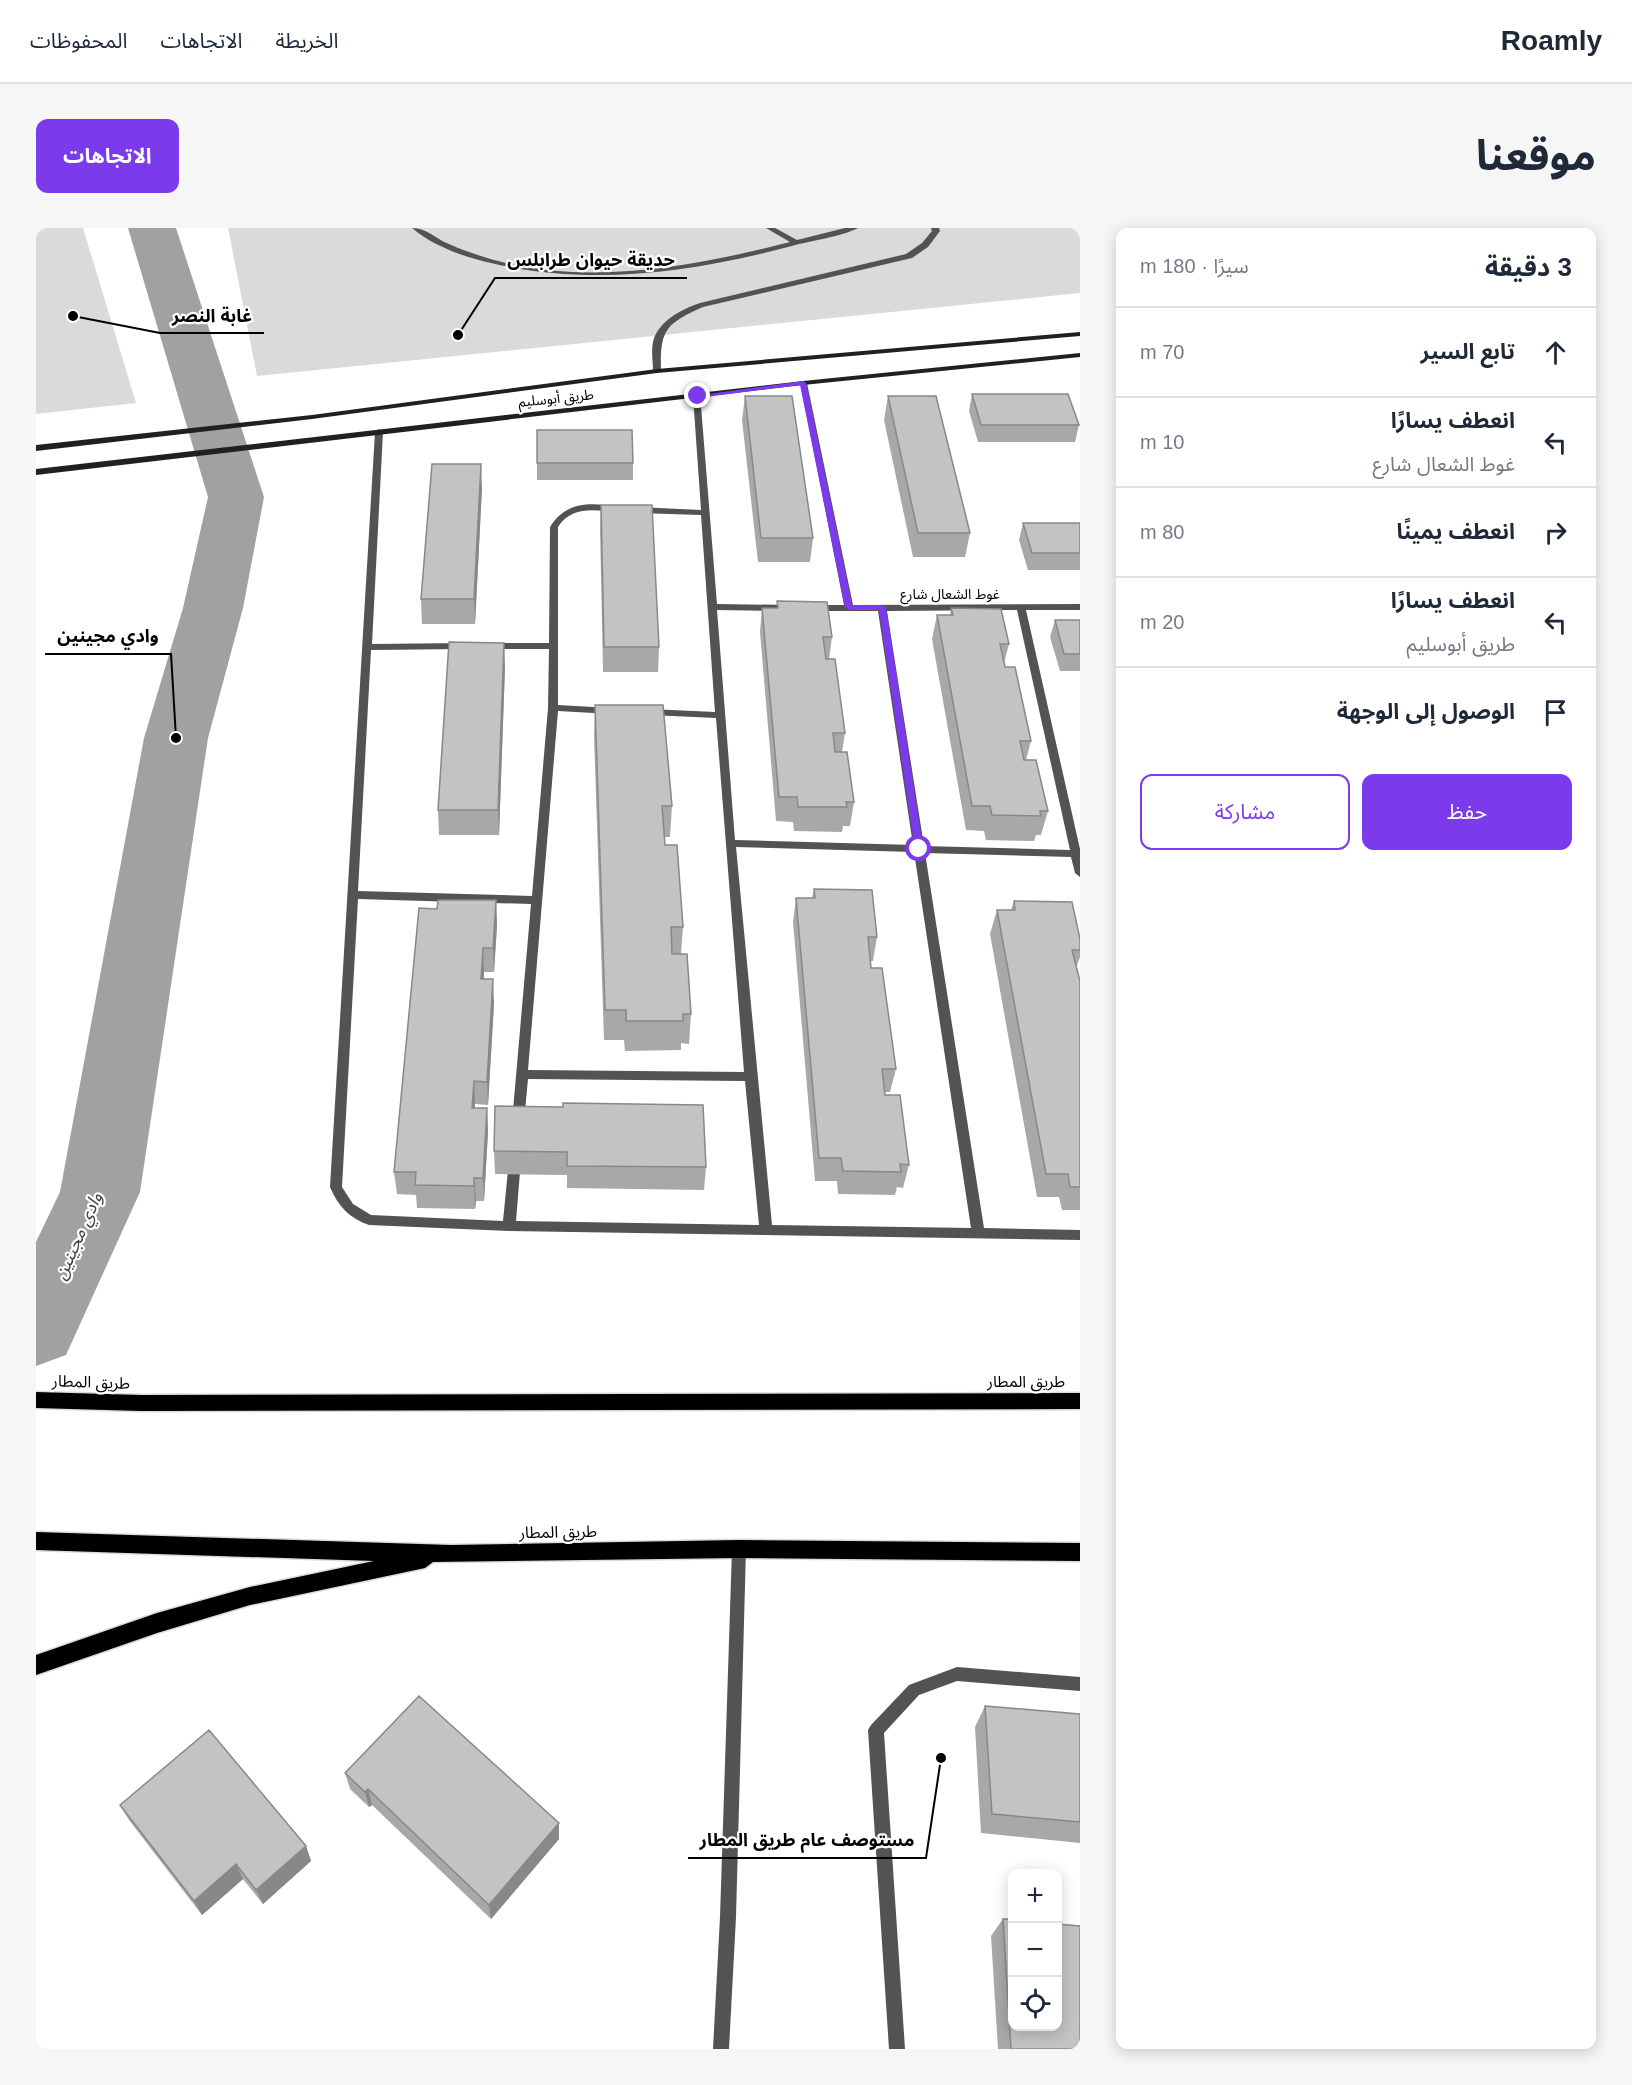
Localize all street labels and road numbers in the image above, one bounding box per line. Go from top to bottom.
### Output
street label: طريق أبوسليم [517,385,595,413]
street label: غوط الشعال شارع [900,586,1000,605]
street label: طريق المطار [51,1372,130,1394]
street label: طريق المطار [986,1373,1065,1392]
street label: طريق المطار [518,1523,597,1543]

